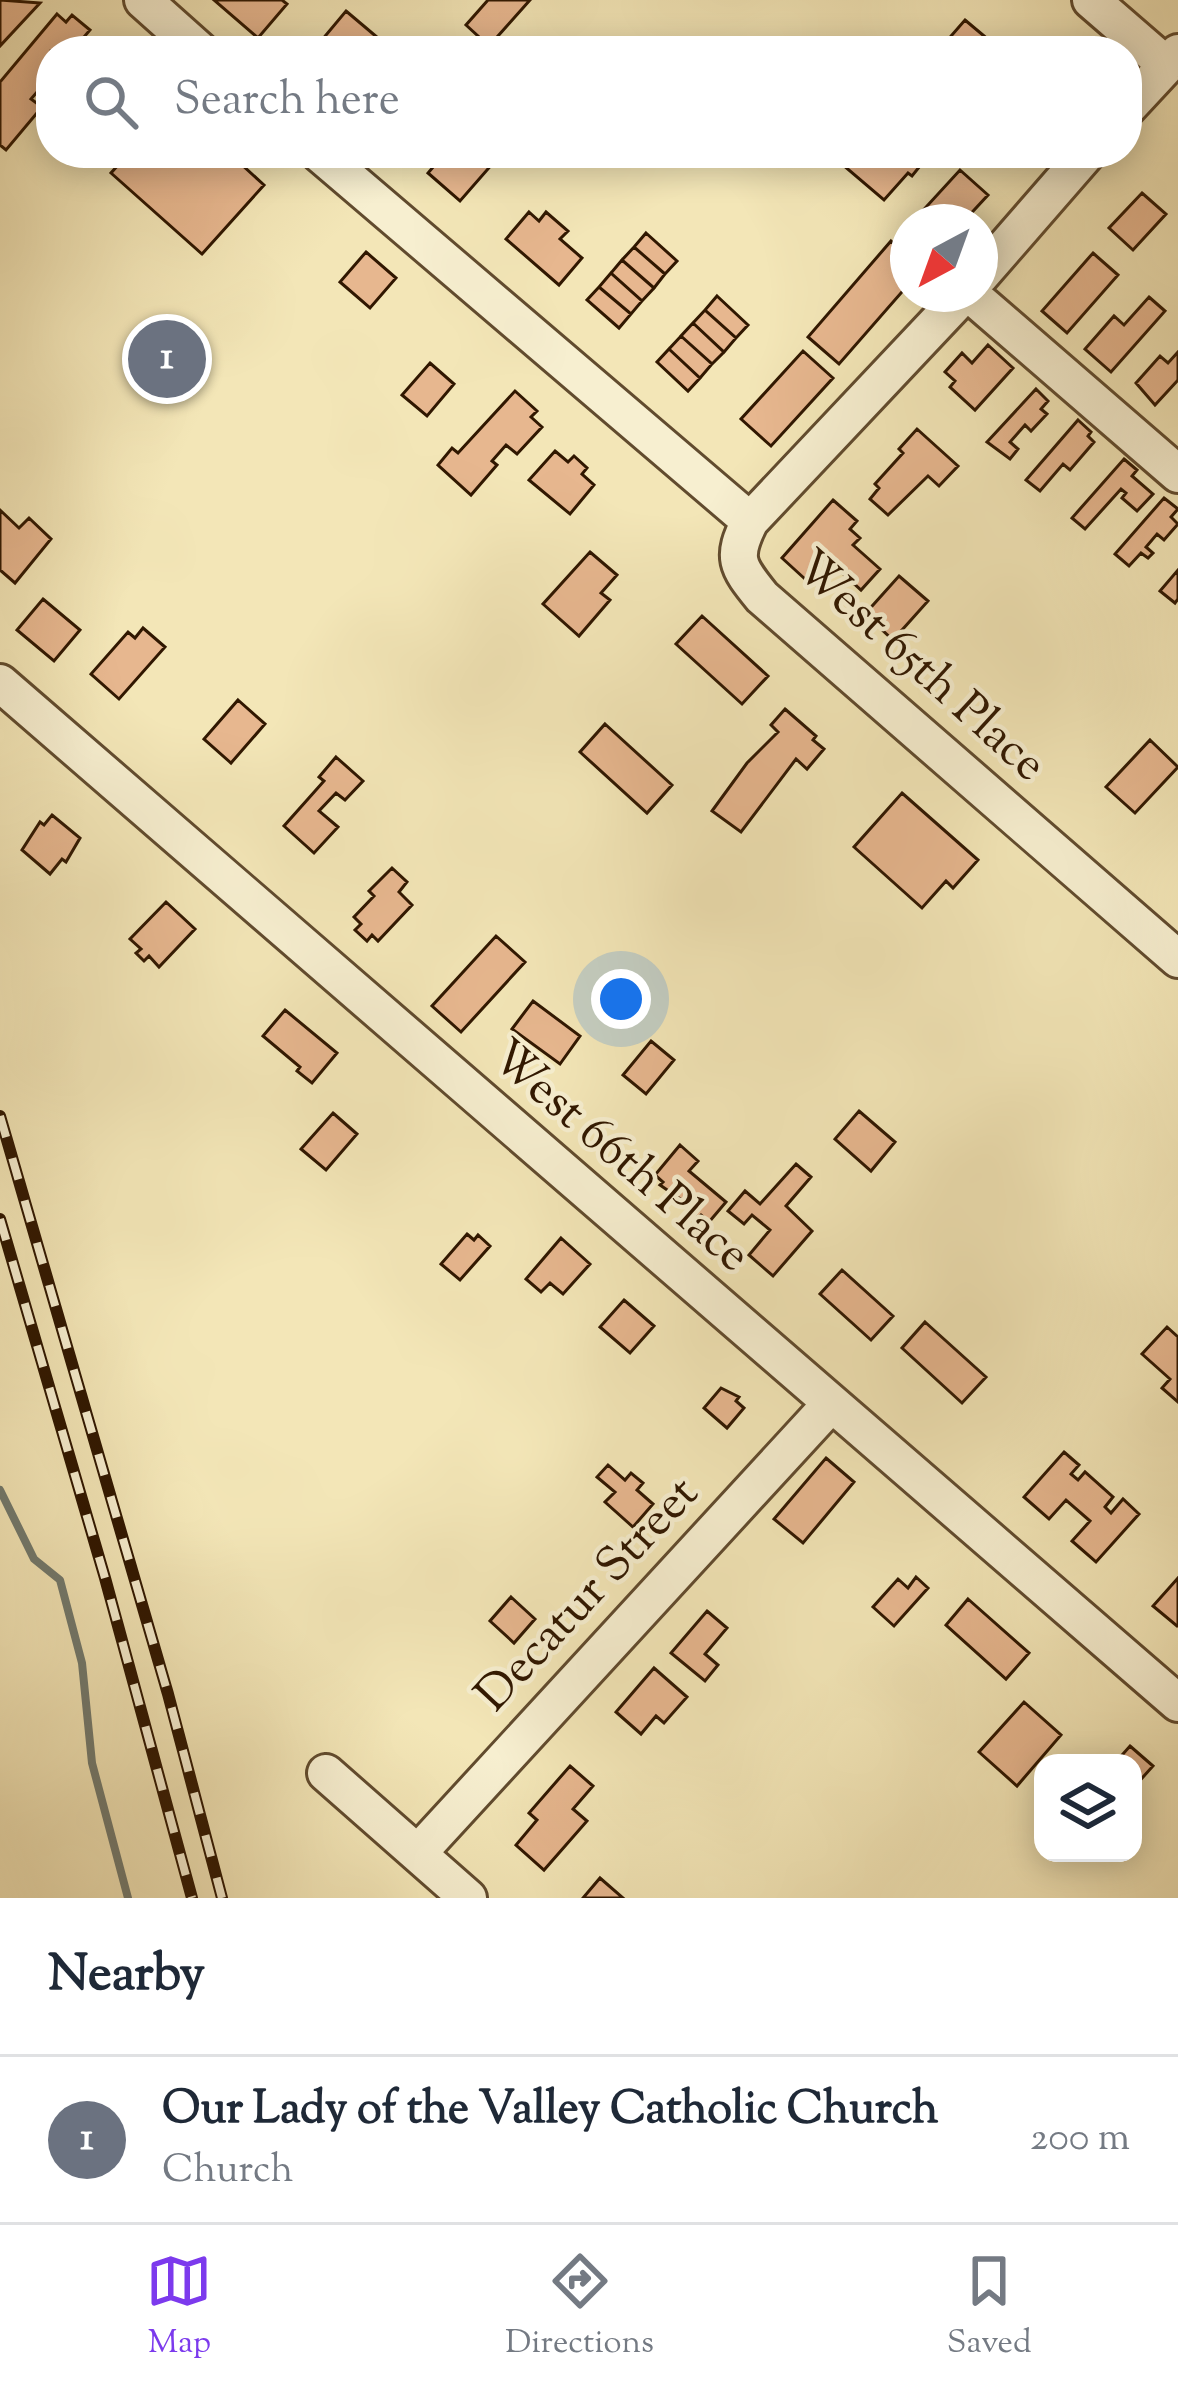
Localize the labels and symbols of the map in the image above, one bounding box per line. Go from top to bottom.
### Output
north arrow [890,204,998,312]
pin: 1 [128,314,206,404]
street label: West 65th Place [778,536,1060,800]
your location [591,969,651,1029]
street label: West 66th Place [474,1025,764,1291]
street label: Decatur Street [461,1463,717,1729]

